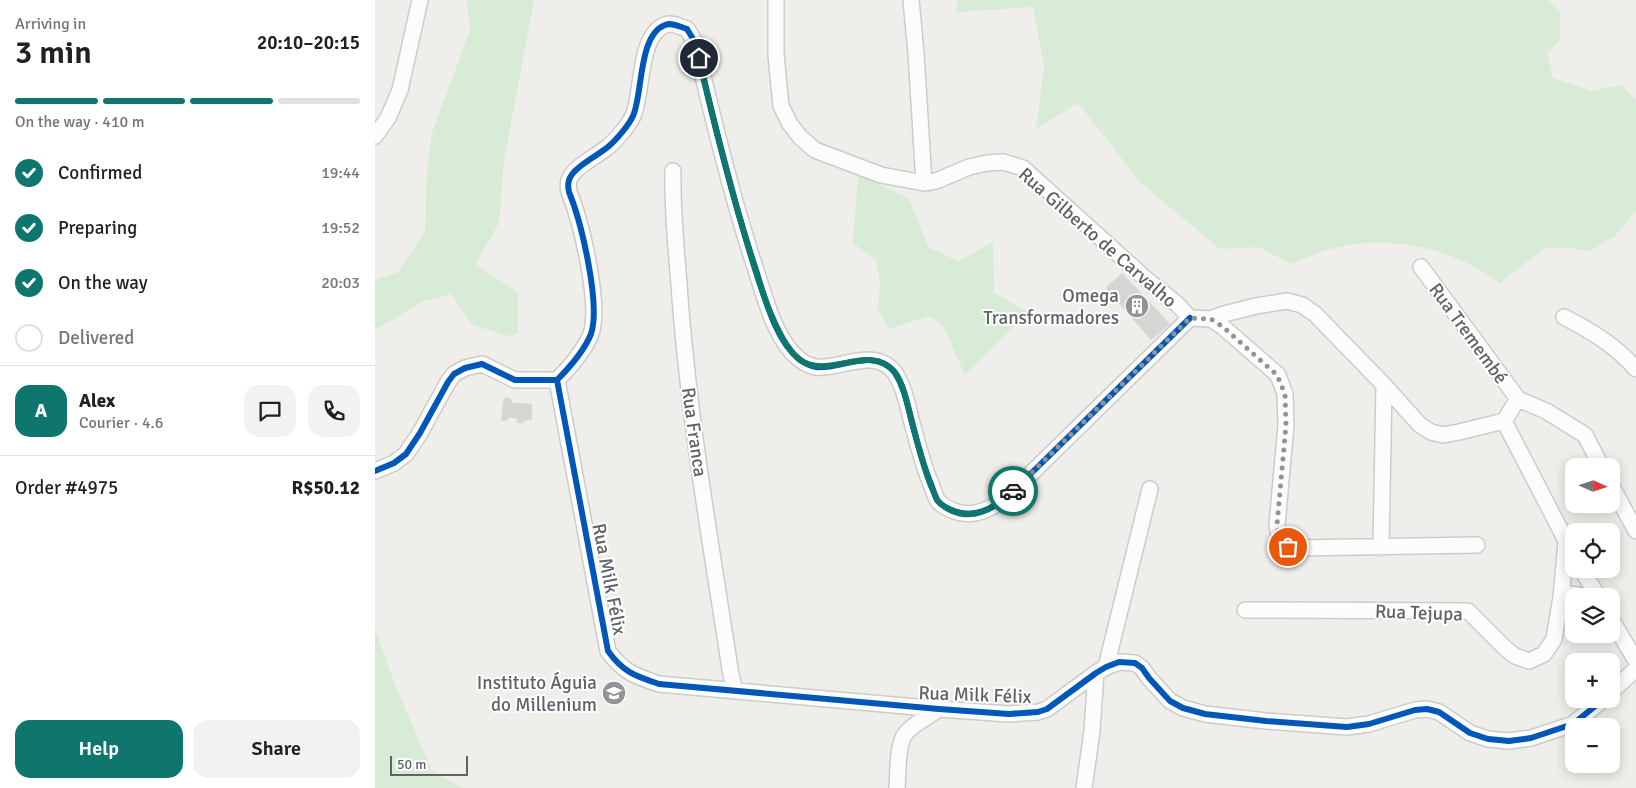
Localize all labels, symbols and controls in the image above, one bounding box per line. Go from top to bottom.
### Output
text: Arriving in [15,14,86,34]
text: 20:10–20:15 [257,31,360,55]
text: 3 min [15,33,92,72]
pin [678,37,720,79]
icon: home [685,44,713,72]
text: On the way · 410 m [15,112,145,132]
icon: check [15,159,43,187]
text: Confirmed [58,161,142,185]
street label: Rua Gilberto de Carvalho [1013,162,1182,313]
text: 19:44 [321,163,360,183]
icon: check [15,214,43,242]
text: Preparing [58,216,137,240]
text: 19:52 [321,218,360,238]
icon: check [15,269,43,297]
text: On the way [58,271,148,295]
text: 20:03 [321,273,360,293]
street label: Rua Tremembé [1423,278,1513,389]
place label: Omega Transformadores [983,284,1119,330]
building icon: Omega Transformadores [1124,293,1150,319]
text: Delivered [58,326,134,350]
button: chat [244,385,296,437]
button: phone [308,385,360,437]
street label: Rua Franca [676,386,712,478]
text: Alex [79,389,115,413]
text: A [35,399,47,423]
text: Courier · 4.6 [79,413,163,433]
north arrow [1565,458,1620,512]
map controls [1565,458,1620,773]
courier [988,466,1038,516]
text: Order #4975 [15,476,118,500]
text: R$50.12 [292,476,360,500]
icon: car [999,477,1027,505]
street label: Rua Milk Félix [586,521,632,637]
button: locate [1565,523,1620,578]
pin [1267,526,1309,568]
icon: bag [1274,533,1302,561]
button: layers [1565,588,1620,643]
street label: Rua Tejupa [1375,599,1463,627]
button: + [1565,653,1620,708]
place label: Instituto Águia do Millenium [477,671,597,717]
school or university icon: Instituto Águia do Millenium [601,680,627,706]
street label: Rua Milk Félix [918,681,1032,709]
button: − [1565,718,1620,773]
button: Help [15,720,183,778]
button: Share [193,720,360,778]
scale bar [390,753,467,776]
text: 50 m [397,756,426,773]

